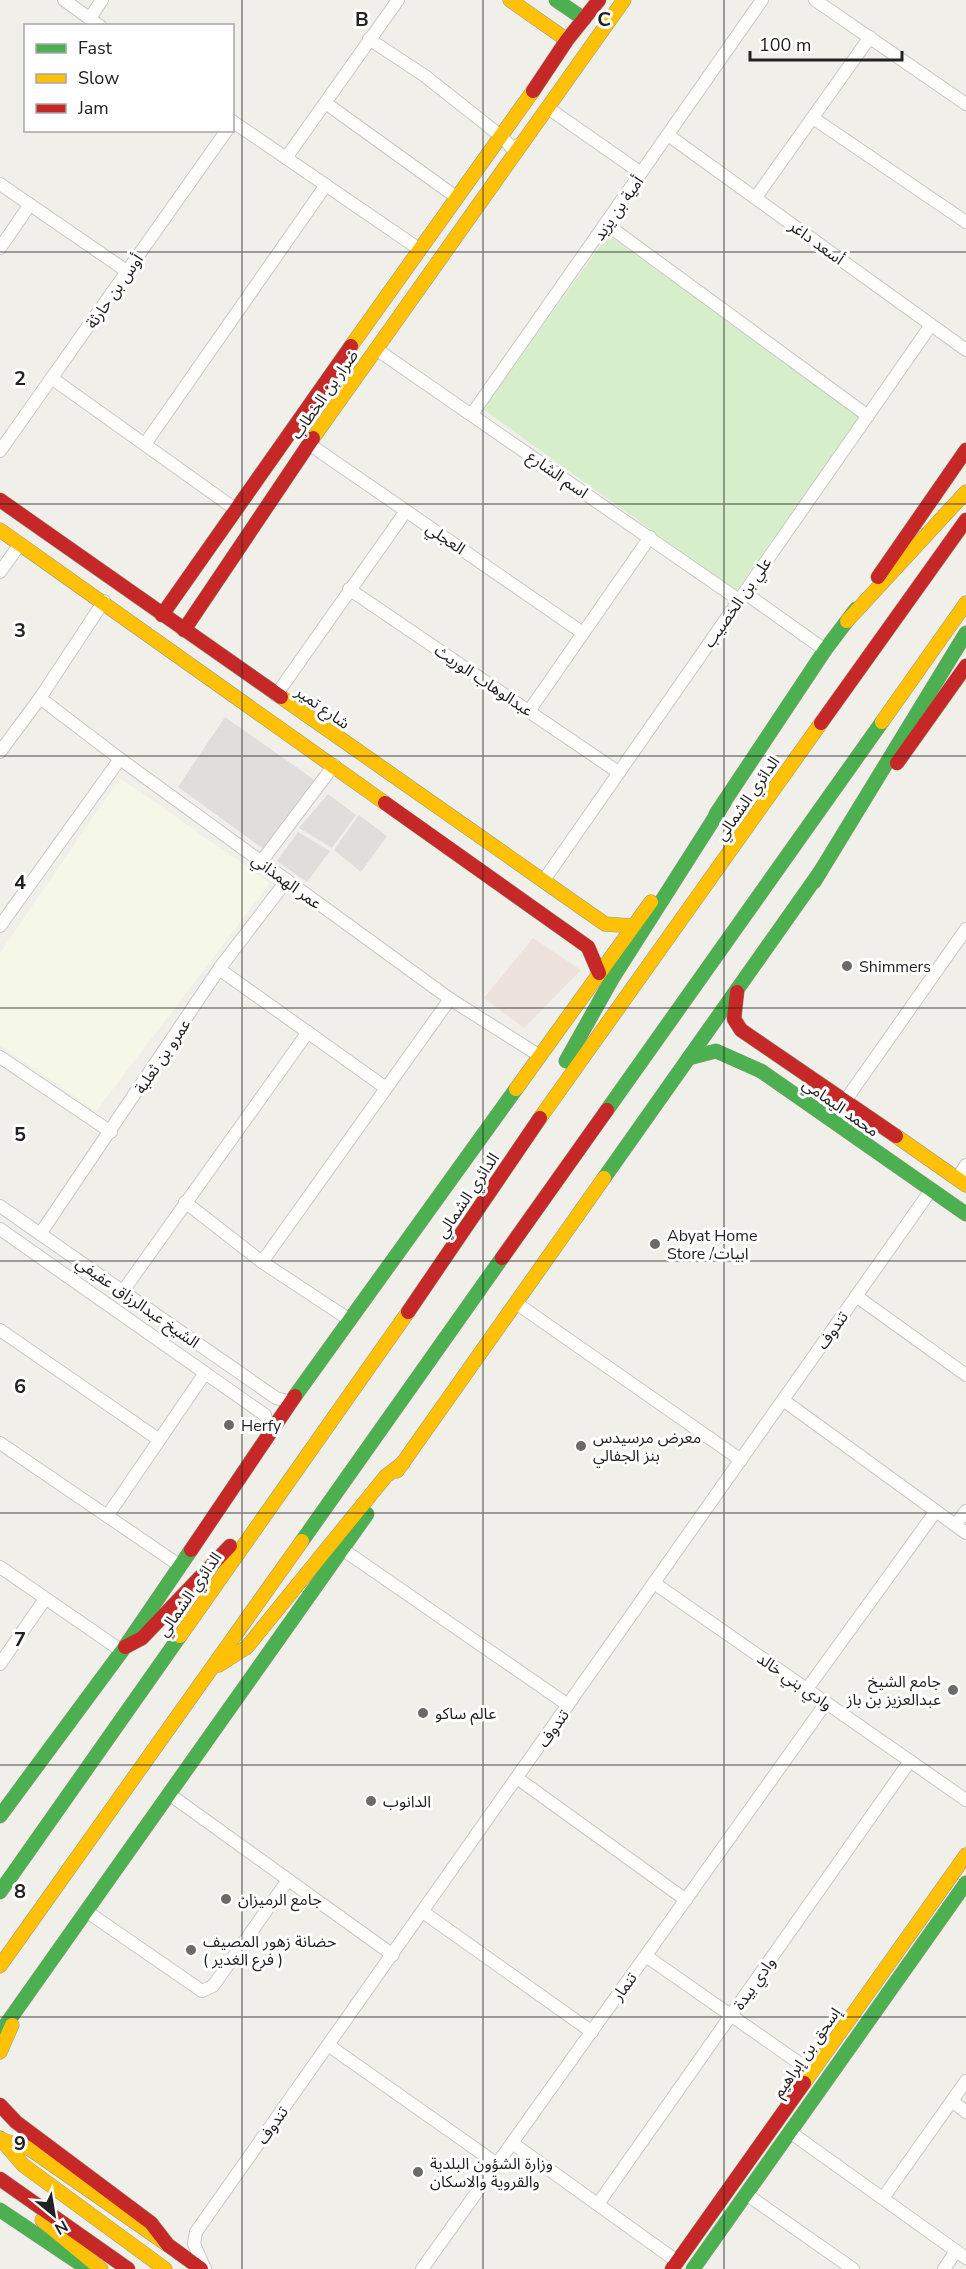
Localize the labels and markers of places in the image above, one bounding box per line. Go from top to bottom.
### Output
place label: Shimmers [859,956,931,978]
marker: Shimmers [840,959,854,973]
place label: Abyat Home Store /ابيات [667,1225,757,1265]
marker: Abyat Home Store /ابيات [648,1237,662,1251]
place label: Herfy [241,1415,282,1437]
marker: Herfy [222,1418,236,1432]
place label: معرض مرسيدس بنز الجفالي [593,1427,701,1468]
marker: معرض مرسيدس بنز الجفالي [574,1439,588,1453]
place label: جامع الشيخ عبدالعزيز بن باز [846,1671,941,1711]
marker: جامع الشيخ عبدالعزيز بن باز [946,1683,960,1697]
place label: عالم ساكو [435,1703,496,1726]
marker: عالم ساكو [416,1706,430,1720]
place label: الدانوب [383,1791,431,1813]
marker: الدانوب [364,1794,378,1808]
place label: جامع الرميزان [238,1889,322,1912]
marker: جامع الرميزان [219,1892,233,1906]
place label: حضانة زهور المصيف ( فرع الغدير ) [203,1931,336,1972]
marker: حضانة زهور المصيف ( فرع الغدير ) [184,1943,198,1957]
place label: وزارة الشؤون البلدية والقروية والاسكان [430,2153,553,2193]
marker: وزارة الشؤون البلدية والقروية والاسكان [411,2165,425,2179]

